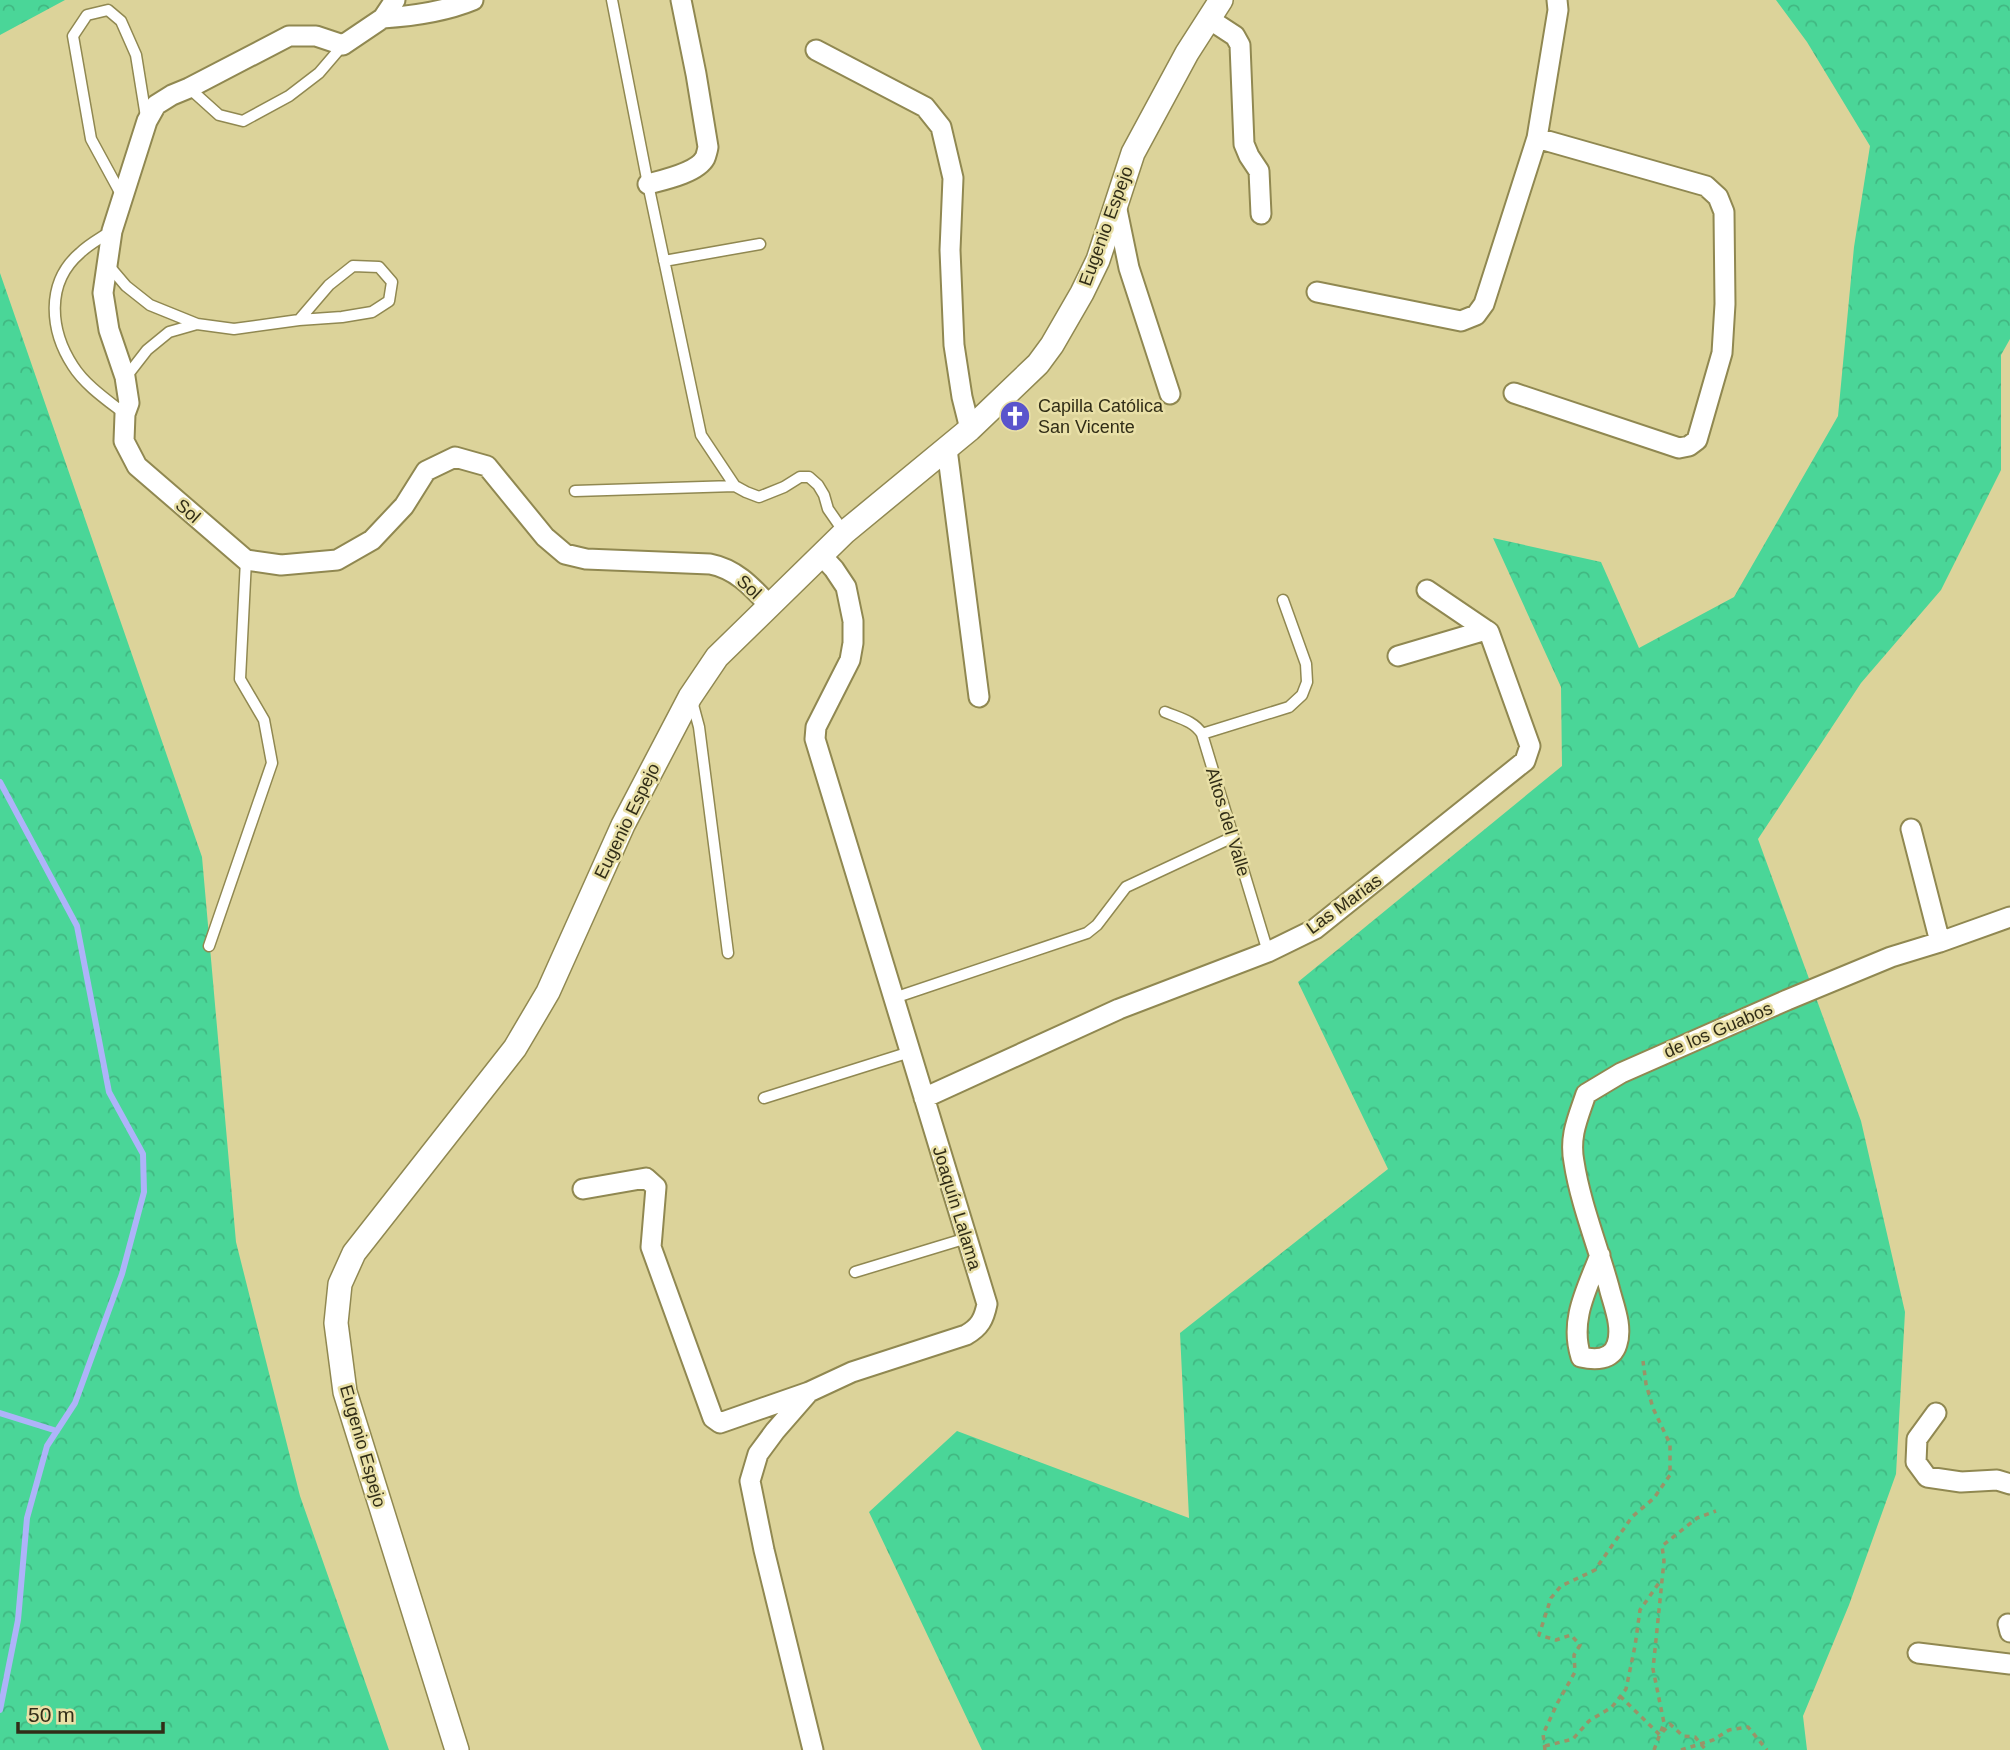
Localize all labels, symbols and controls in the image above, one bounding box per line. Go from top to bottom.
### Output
street label: Eugenio Espejo [1075,163,1137,289]
place label: Capilla Católica San Vicente [1038,396,1164,437]
church icon: Capilla Católica San Vicente [998,399,1032,433]
street label: Sol [172,495,204,527]
street label: Sol [733,571,765,603]
street label: Eugenio Espejo [590,760,664,882]
street label: Altos del Valle [1202,765,1254,879]
street label: Las Marias [1303,870,1385,938]
street label: de los Guabos [1661,998,1775,1062]
street label: Joaquín Lalama [929,1144,986,1273]
street label: Eugenio Espejo [336,1383,390,1509]
scale bar [18,1690,163,1734]
text: 50 m [28,1703,75,1726]

